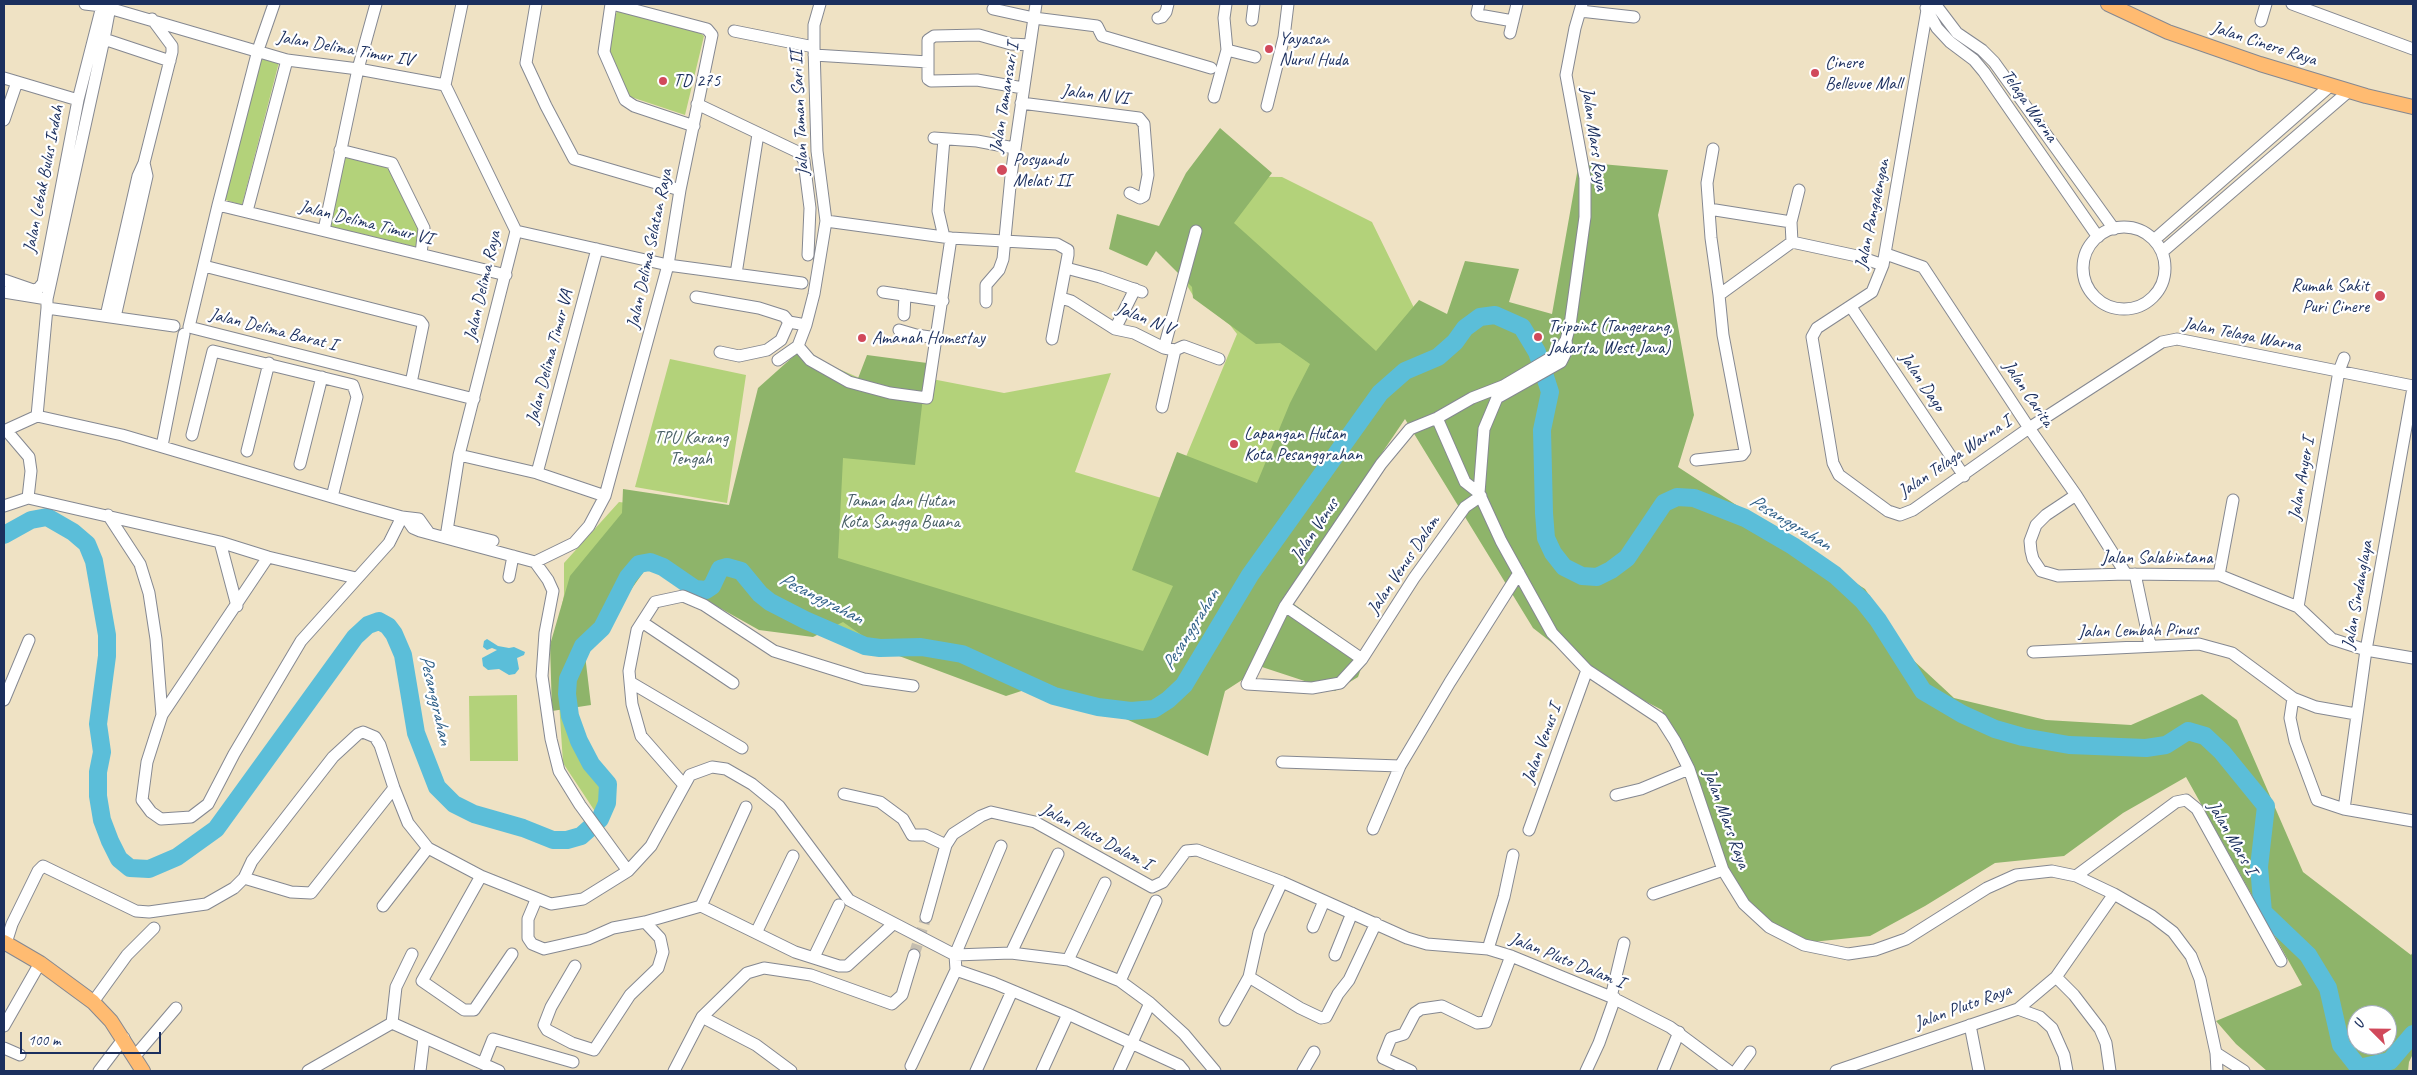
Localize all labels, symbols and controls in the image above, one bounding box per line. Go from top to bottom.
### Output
street label: Jalan Cinere Raya [2209,17,2319,71]
street label: Jalan Delima Timur IV [275,26,415,72]
place label: Yayasan Nurul Huda [1279,28,1348,70]
street label: Jalan Tamansari I [986,42,1024,154]
marker: Yayasan Nurul Huda [1263,43,1275,55]
street label: Jalan Taman Sari II [786,50,814,176]
place label: Cinere Bellevue Mall [1825,52,1902,94]
street label: Telaga Warna [1996,66,2062,146]
marker: Cinere Bellevue Mall [1809,67,1821,79]
place label: TD 275 [673,70,720,92]
marker: TD 275 [657,75,669,87]
street label: Jalan N VI [1060,80,1130,110]
street label: Jalan Mars Raya [1576,86,1612,192]
street label: Jalan Lebak Bulus Indah [19,103,69,255]
place label: Posyandu Melati II [1013,149,1071,192]
street label: Jalan Pangalengan [1851,157,1895,271]
marker: Posyandu Melati II [995,163,1009,177]
street label: Jalan Delima Selatan Raya [623,167,677,331]
street label: Jalan Delima Timur VI [297,196,435,250]
street label: Jalan Delima Raya [460,229,506,343]
place label: Rumah Sakit Puri Cinere [2291,275,2369,318]
street label: Jalan Delima Timur VA [522,288,578,426]
marker: Rumah Sakit Puri Cinere [2373,289,2387,303]
street label: Jalan N V [1113,298,1177,340]
street label: Jalan Delima Barat I [207,304,339,356]
street label: Jalan Telaga Warna [2181,313,2303,357]
place label: Tripoint (Tangerang, Jakarta, West Java) [1548,316,1672,358]
place label: Amanah Homestay [872,327,985,349]
marker: Tripoint (Tangerang, Jakarta, West Java) [1532,331,1544,343]
marker: Amanah Homestay [856,332,868,344]
street label: Jalan Dago [1894,348,1950,416]
street label: Jalan Carita [1998,357,2058,431]
street label: Jalan Telaga Warna I [1895,411,2015,503]
place label: Lapangan Hutan Kota Pesanggrahan [1244,423,1362,466]
park label: TPU Karang Tengah [654,427,728,469]
street label: Jalan Anyer I [2284,436,2320,522]
marker: Lapangan Hutan Kota Pesanggrahan [1228,438,1240,450]
park label: Taman dan Hutan Kota Sangga Buana [840,490,960,532]
water label: Pesanggrahan [1745,490,1835,556]
street label: Jalan Venus [1286,495,1344,565]
street label: Jalan Venus Dalam [1363,511,1445,619]
street label: Jalan Sindanglaya [2338,539,2378,651]
street label: Jalan Salabintana [2101,547,2213,569]
water label: Pesanggrahan [775,568,867,630]
water label: Pesanggrahan [1157,585,1225,675]
street label: Jalan Lembah Pinus [2078,619,2198,643]
water label: Pesanggrahan [414,653,456,747]
street label: Jalan Venus I [1518,702,1566,786]
street label: Jalan Mars Raya [1698,766,1754,872]
street label: Jalan Mars I [2202,798,2262,878]
street label: Jalan Pluto Dalam I [1037,799,1155,875]
street label: Jalan Pluto Dalam I [1506,928,1628,994]
street label: Jalan Pluto Raya [1912,980,2014,1034]
north arrow [2347,1005,2397,1055]
text: U [2350,1018,2368,1031]
scale bar [22,1022,164,1054]
text: 100 m [28,1031,60,1050]

